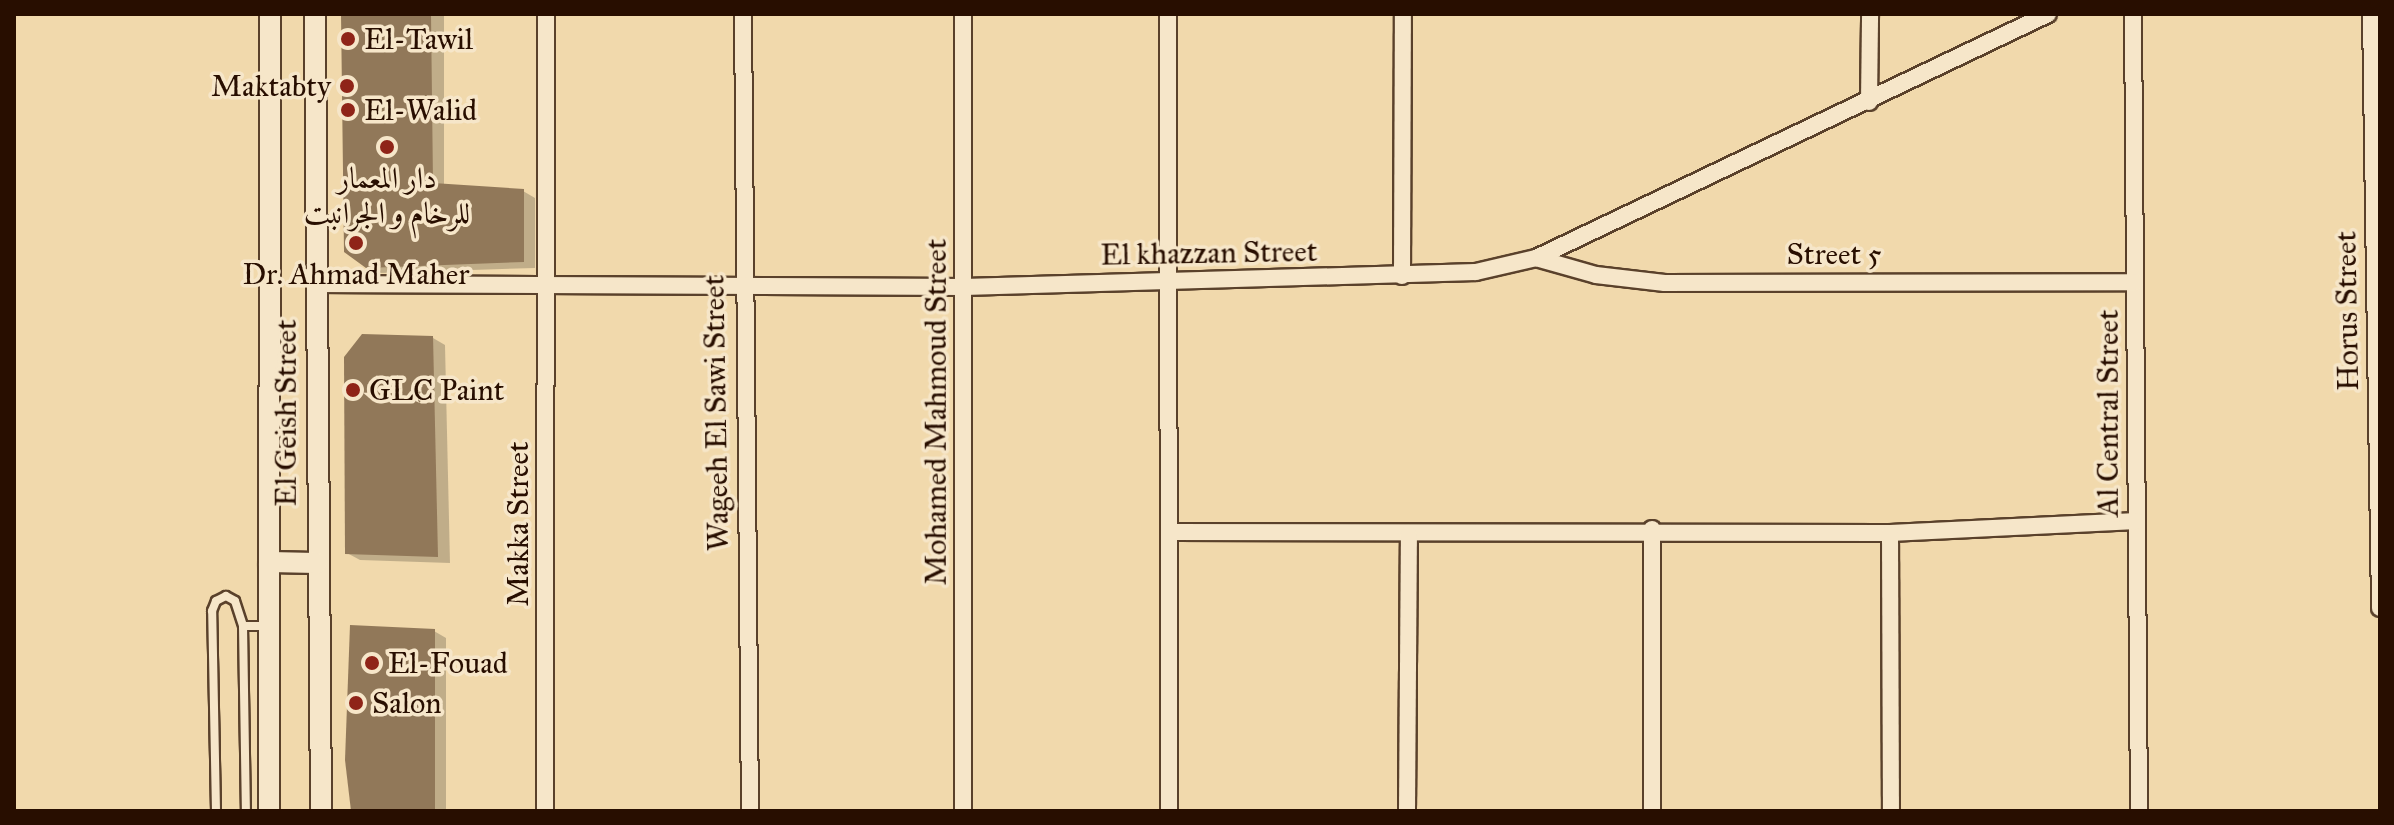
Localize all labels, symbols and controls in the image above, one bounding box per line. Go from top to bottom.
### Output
place label: El-Tawil [364,21,473,57]
marker: El-Tawil [339,30,357,48]
place label: Maktabty [211,68,331,104]
marker: Maktabty [338,77,356,95]
place label: El-Walid [364,92,477,128]
marker: El-Walid [339,101,357,119]
marker: دار المعمار للرخام و الجرانبت [378,138,396,156]
place label: دار المعمار للرخام و الجرانبت [304,160,470,230]
street label: Horus Street [2328,231,2366,391]
street label: El khazzan Street [1100,233,1318,273]
marker: Dr. Ahmad Maher [347,234,365,252]
street label: Street 5 [1787,236,1881,272]
street label: Mohamed Mahmoud Street [918,239,954,585]
place label: Dr. Ahmad Maher [242,256,470,292]
street label: Wageeh El Sawi Street [696,274,736,552]
street label: Al Central Street [2090,309,2126,517]
street label: El Geish Street [268,319,304,507]
place label: GLC Paint [369,372,504,408]
marker: GLC Paint [344,381,362,399]
street label: Makka Street [500,441,536,607]
place label: El-Fouad [388,645,508,681]
marker: El-Fouad [363,654,381,672]
place label: Salon [372,685,441,721]
marker: Salon [347,694,365,712]

